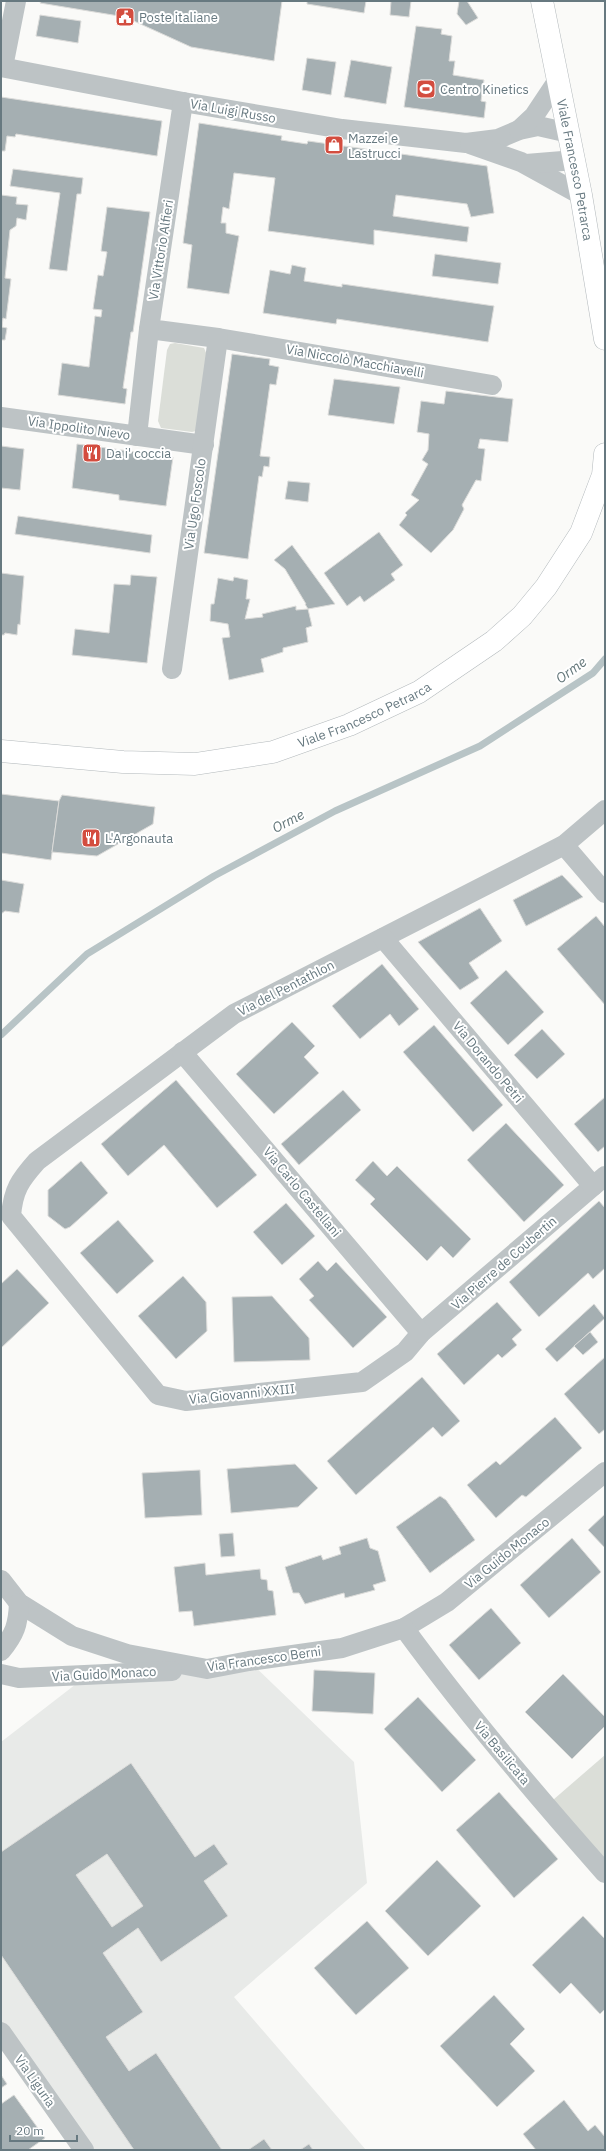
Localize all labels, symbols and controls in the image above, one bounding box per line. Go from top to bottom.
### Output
public building icon: Poste italiane [114,6,136,28]
place label: Poste italiane [139,9,218,26]
sports icon: Centro Kinetics [415,78,437,100]
place label: Centro Kinetics [440,81,529,98]
street label: Via Luigi Russo [189,95,277,127]
street label: Viale Francesco Petrarca [553,97,597,242]
place label: Mazzei e Lastrucci [348,130,401,162]
shop icon: Mazzei e Lastrucci [323,134,345,156]
street label: Via Vittorio Alfieri [145,199,177,301]
street label: Via Niccolò Macchiavelli [285,341,425,381]
street label: Via Ippolito Nievo [27,412,131,444]
restaurant icon: Da i' coccia [81,442,103,464]
place label: Da i' coccia [106,445,171,462]
street label: Via Ugo Foscolo [180,457,210,551]
water label: Orme [552,653,590,687]
street label: Viale Francesco Petrarca [295,678,434,751]
water label: Orme [269,805,307,837]
restaurant icon: L'Argonauta [80,827,102,849]
place label: L'Argonauta [105,830,173,847]
street label: Via del Pentathlon [235,956,337,1020]
street label: Via Dorando Petri [449,1018,527,1106]
street label: Via Carlo Castellani [259,1144,345,1240]
street label: Via Pierre de Coubertin [448,1213,560,1313]
street label: Via Giovanni XXIII [188,1380,296,1408]
street label: Via Guido Monaco [461,1513,553,1593]
street label: Via Francesco Berni [206,1643,322,1675]
street label: Via Guido Monaco [51,1663,157,1685]
street label: Via Basilicata [470,1718,534,1788]
street label: Via Liguria [11,2052,59,2111]
scale bar [10,2117,77,2143]
text: 20 m [16,2123,44,2138]

